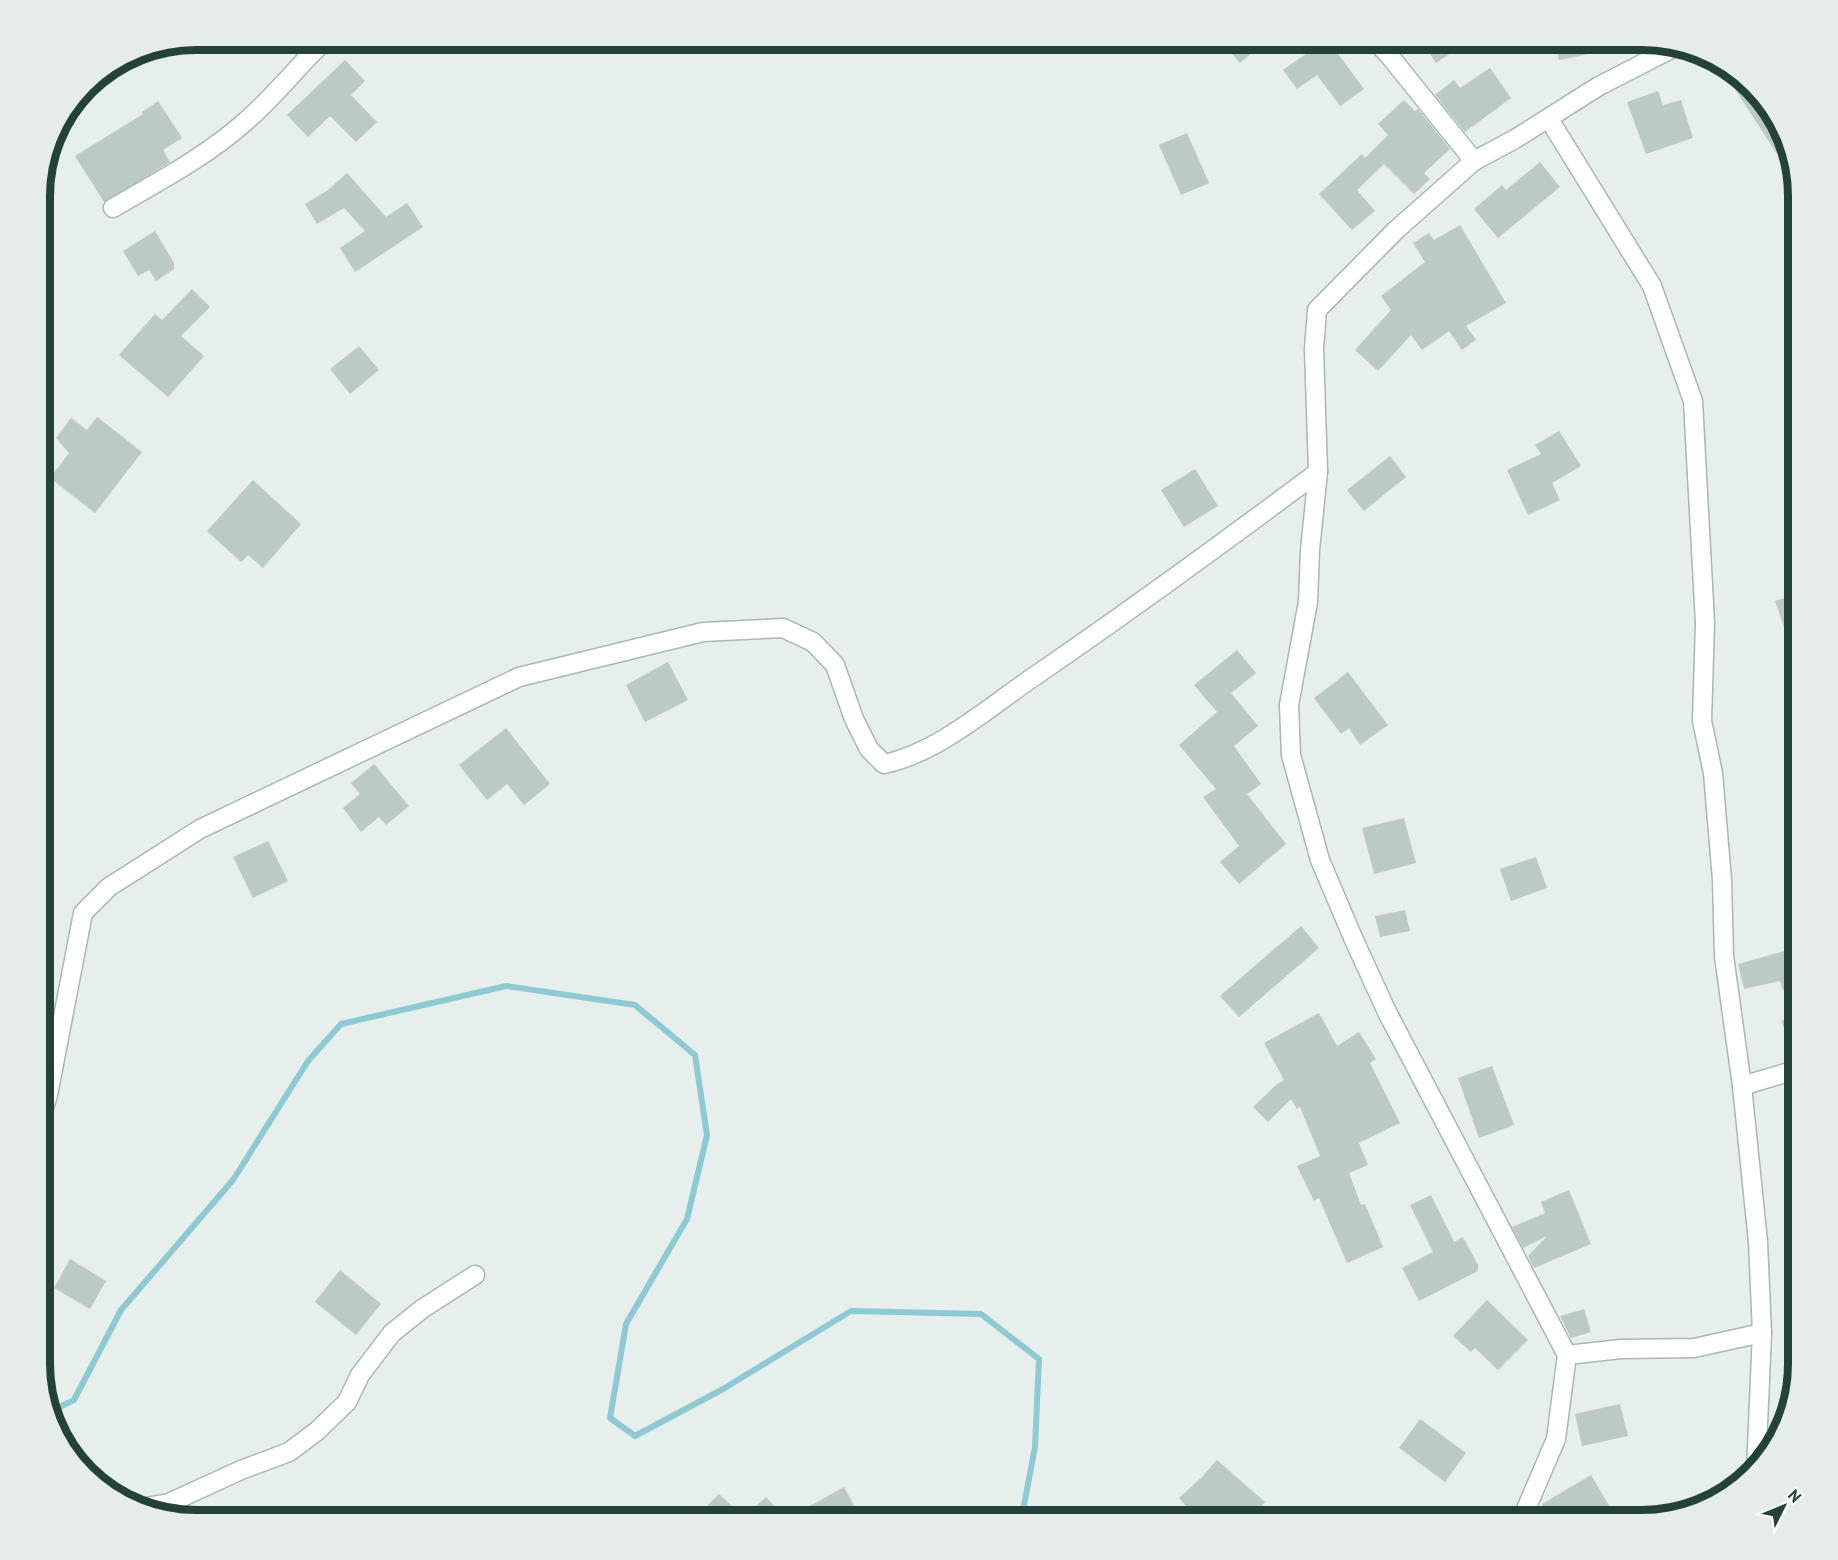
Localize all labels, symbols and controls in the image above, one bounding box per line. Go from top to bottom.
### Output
north arrow [1754,1476,1814,1536]
text: N [1784,1485,1806,1506]

